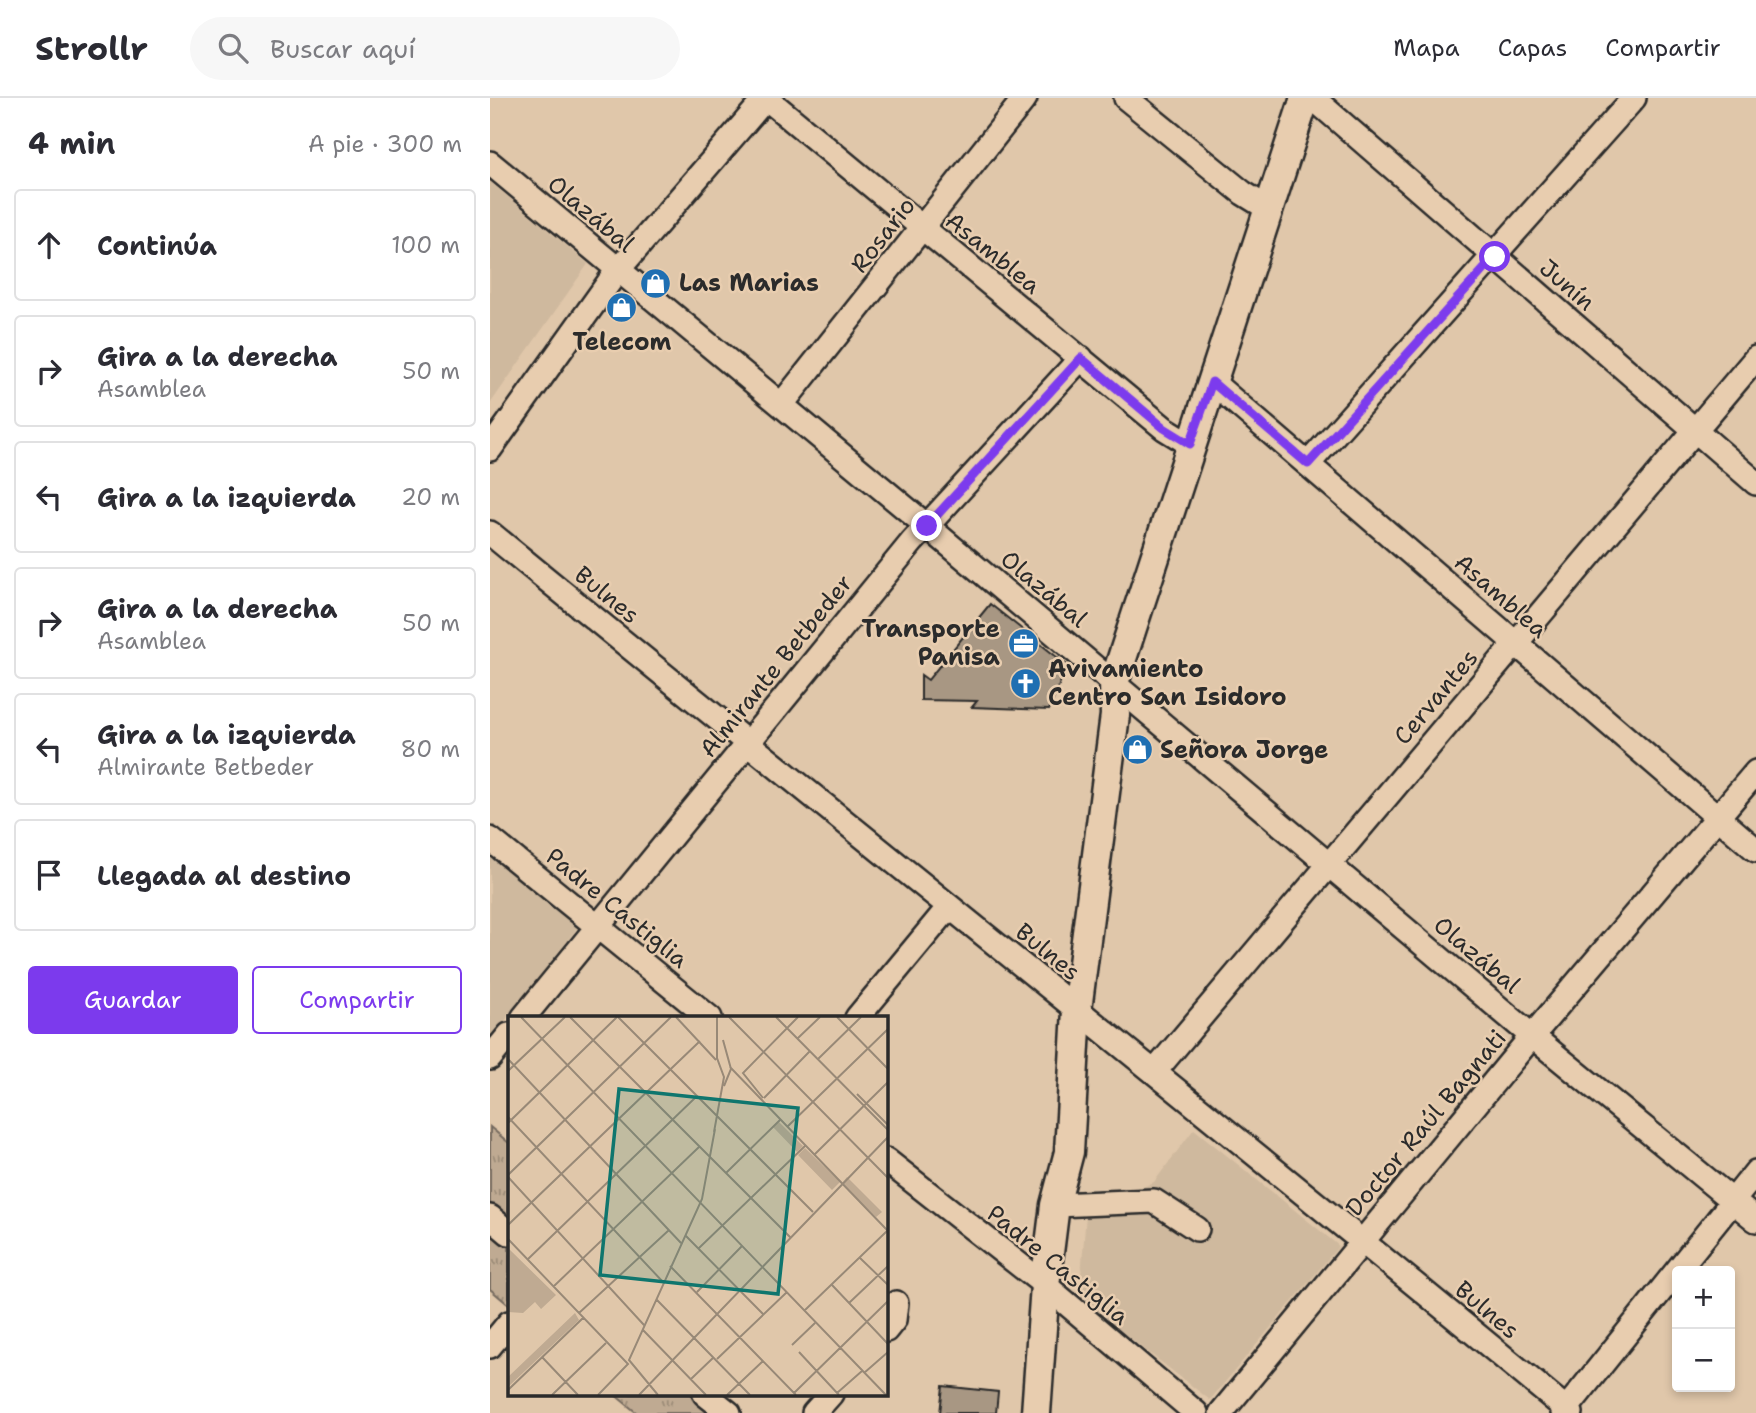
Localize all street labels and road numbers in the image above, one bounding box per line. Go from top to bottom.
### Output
street label: Olazábal [541,168,642,260]
street label: Rosario [843,191,923,279]
street label: Asamblea [939,205,1047,301]
street label: Junín [1533,252,1601,318]
street label: Olazábal [994,543,1095,635]
street label: Asamblea [1448,547,1554,645]
street label: Bulnes [568,559,646,631]
street label: Almirante Betbeder [692,568,860,764]
street label: Cervantes [1387,643,1485,751]
street label: Padre Castiglia [539,841,695,975]
street label: Olazábal [1427,909,1528,1001]
street label: Bulnes [1009,916,1087,988]
street label: Doctor Raúl Bagnati [1338,1023,1514,1223]
street label: Padre Castiglia [980,1198,1136,1332]
street label: Bulnes [1448,1274,1526,1346]

